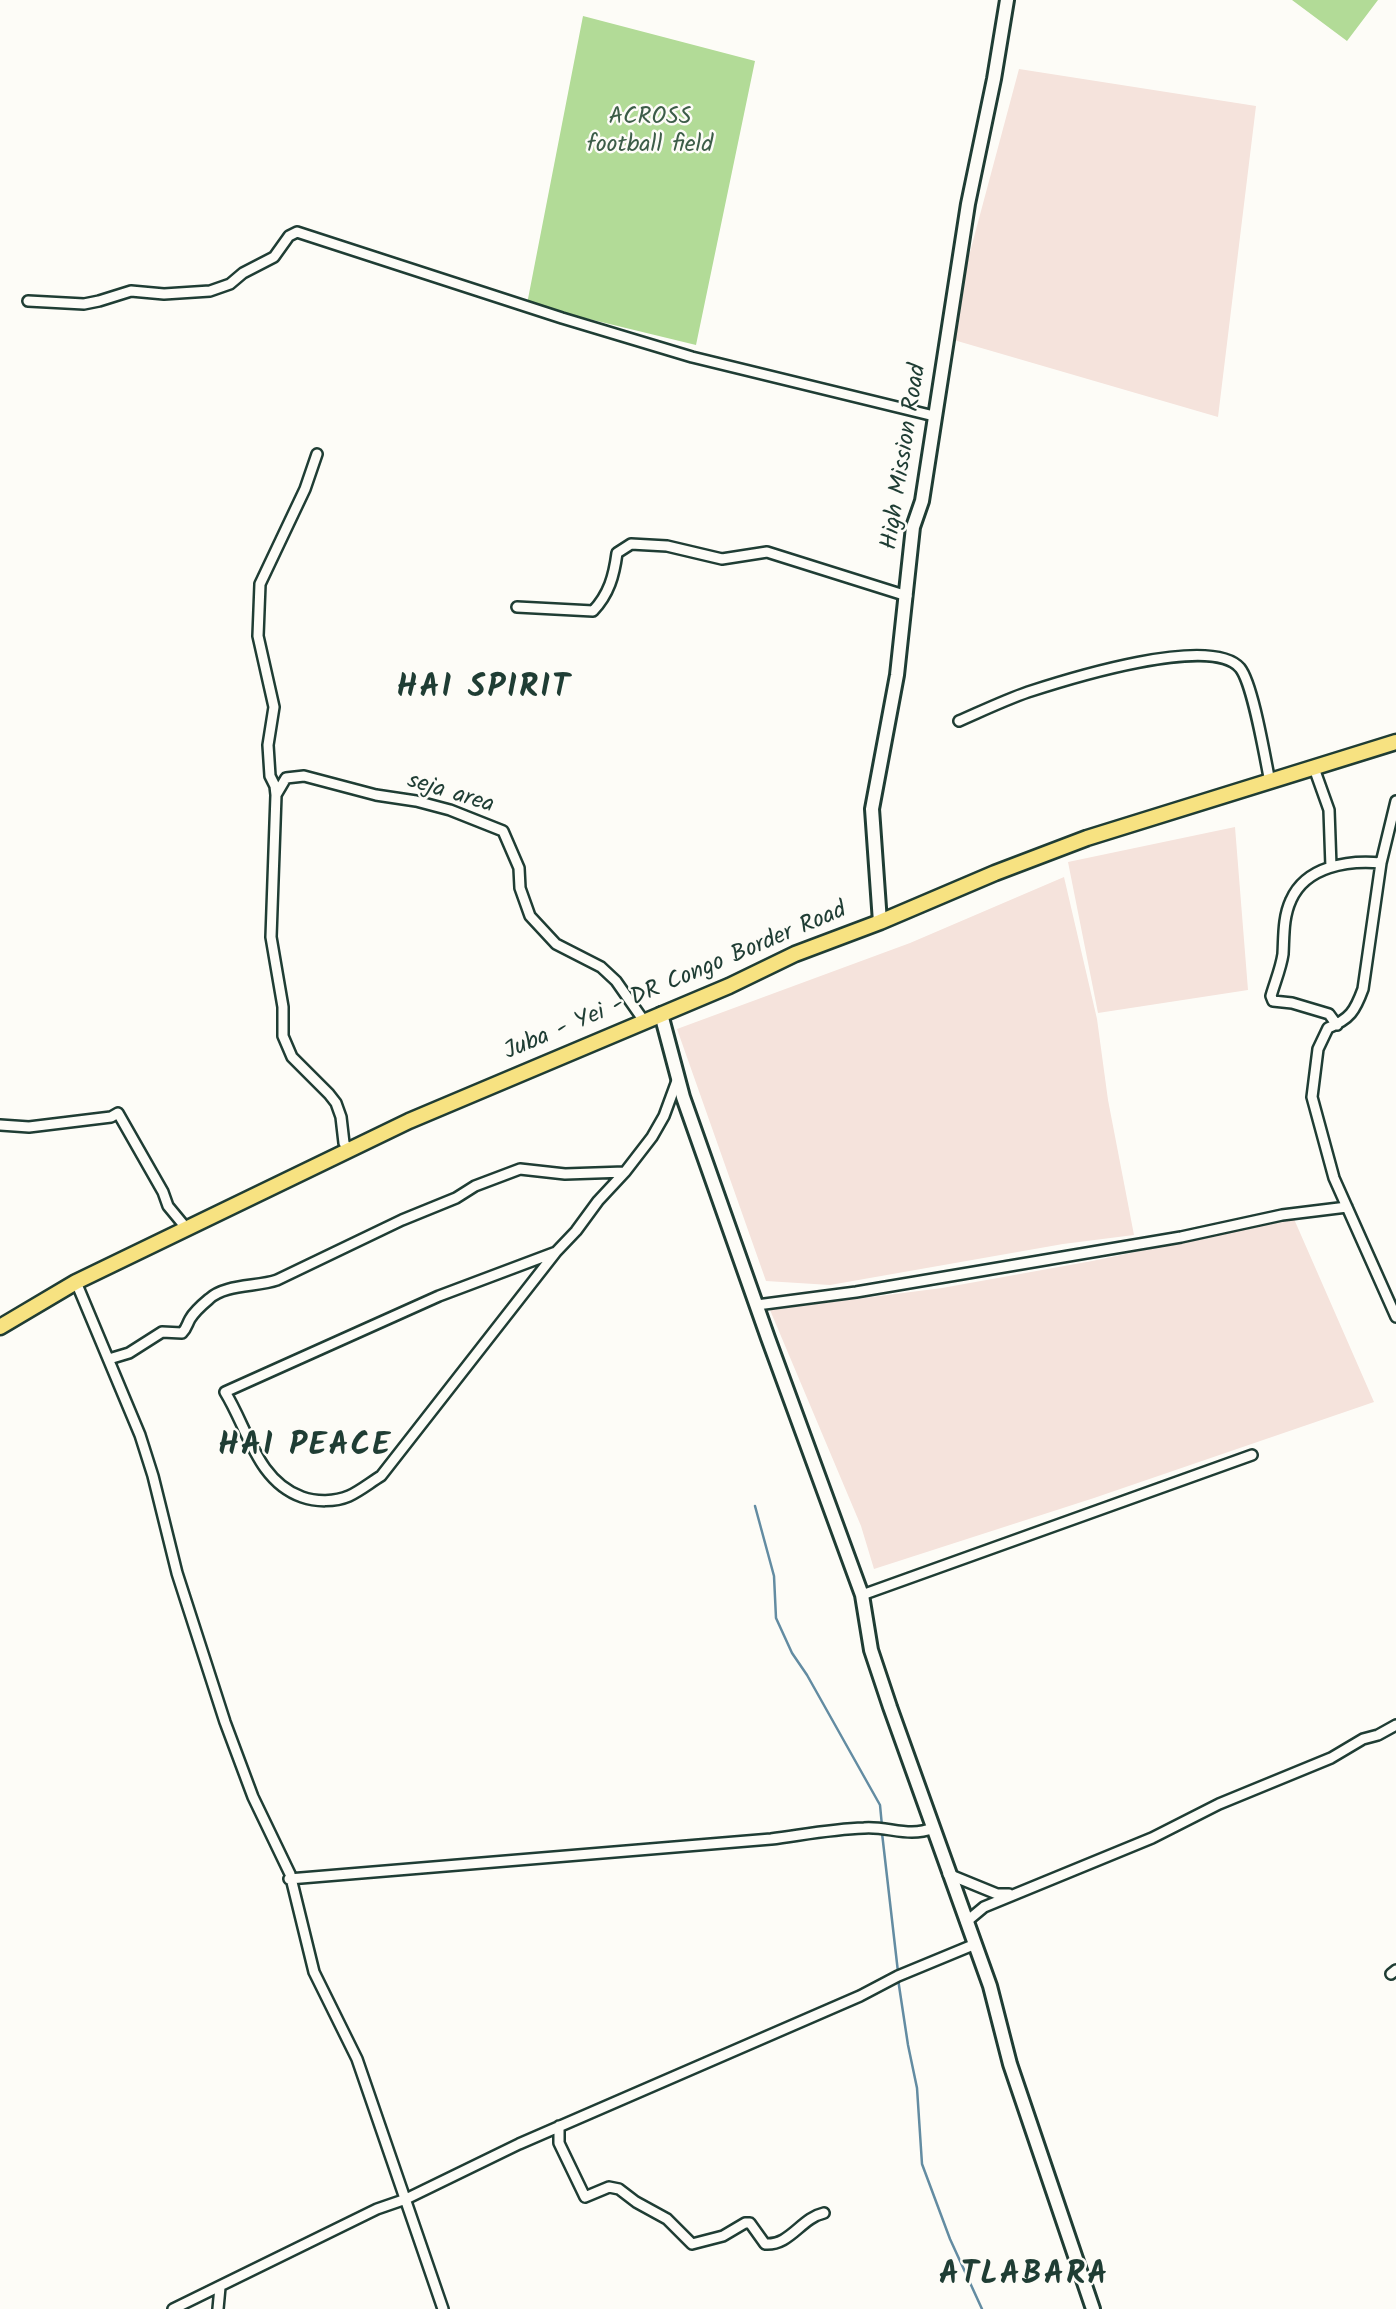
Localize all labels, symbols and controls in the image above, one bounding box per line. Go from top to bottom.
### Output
park label: ACROSS football field [587,105,713,161]
street label: High Mission Road [877,362,935,552]
district label: HAI SPIRIT [398,672,570,710]
street label: seja area [403,768,497,822]
street label: Juba - Yei - DR Congo Border Road [500,898,852,1068]
district label: HAI PEACE [219,1430,391,1468]
district label: ATLABARA [940,2259,1108,2297]

